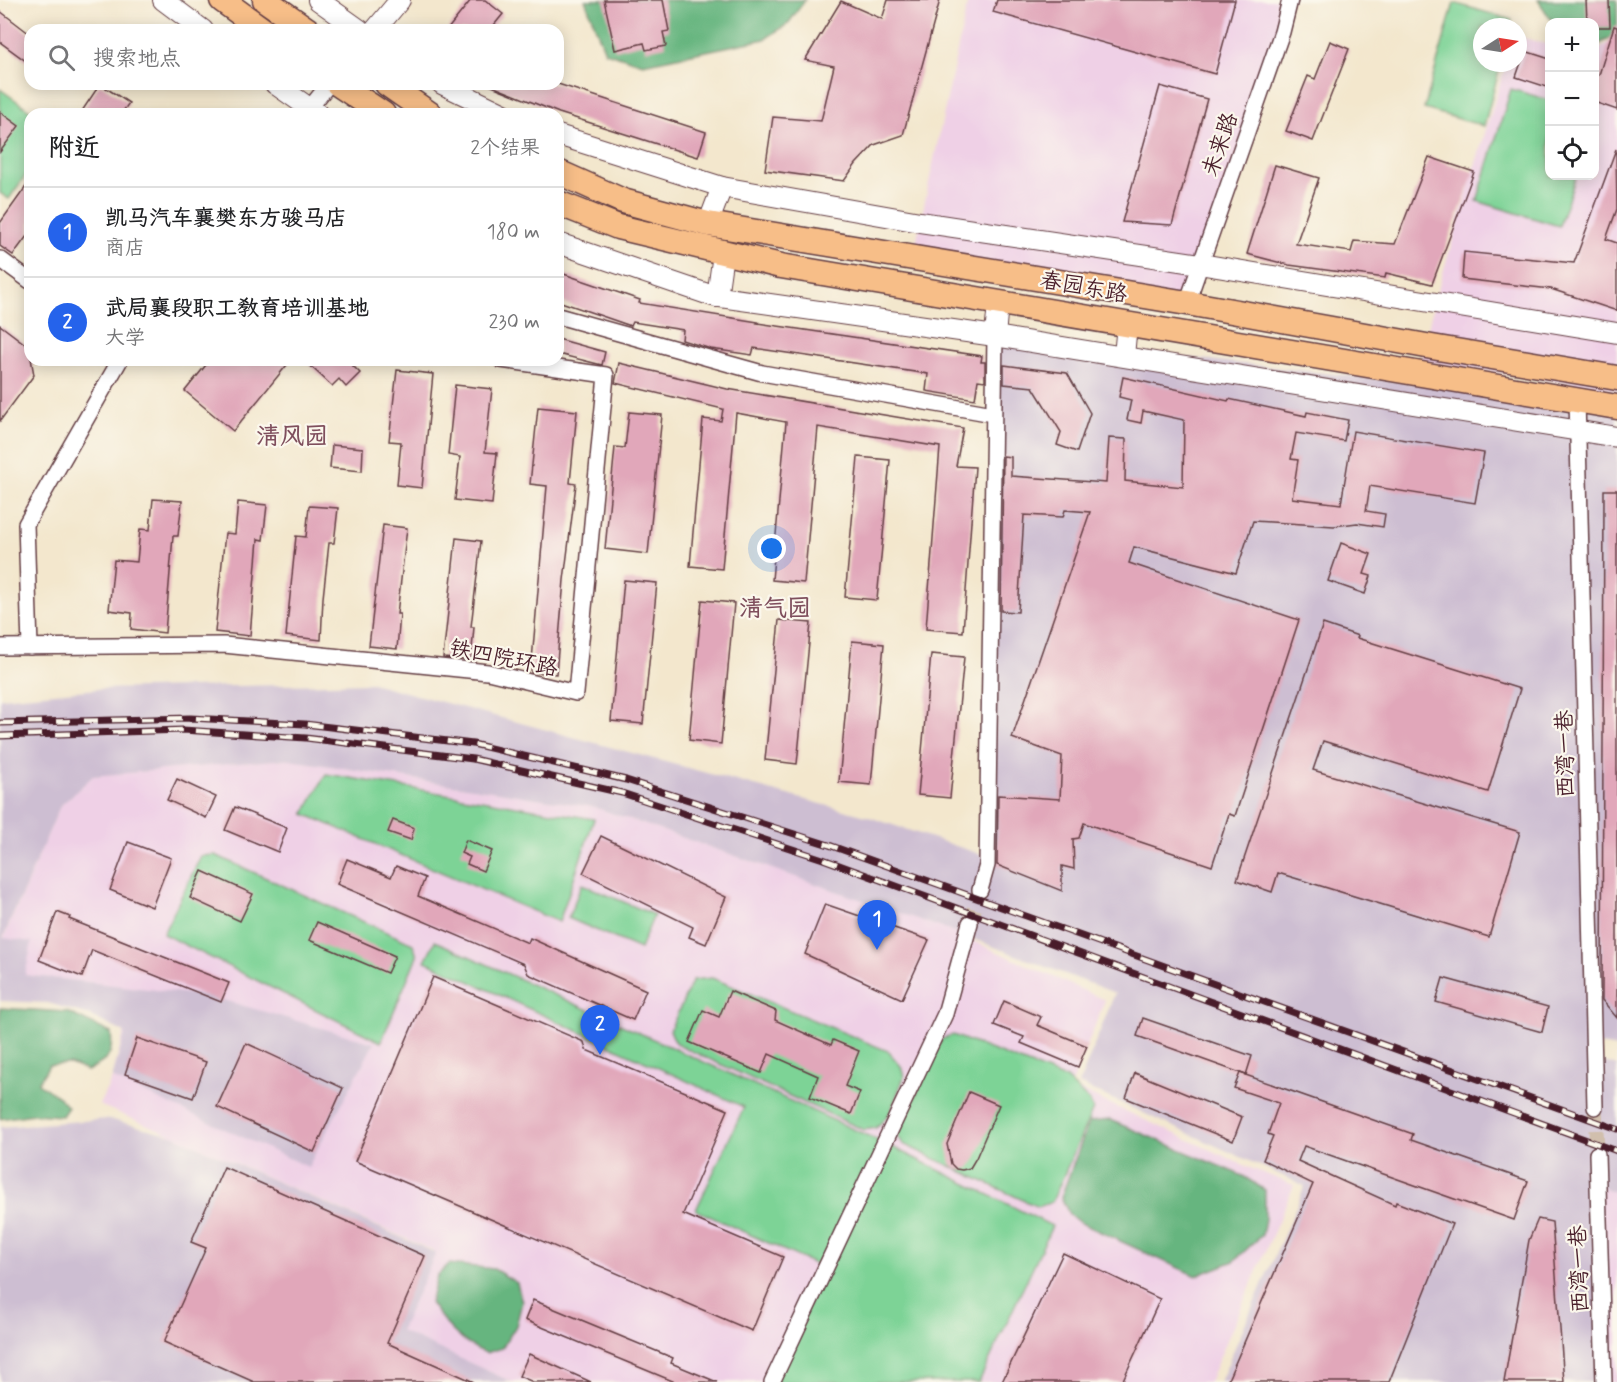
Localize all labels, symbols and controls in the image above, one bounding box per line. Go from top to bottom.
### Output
north arrow [1473,18,1527,72]
map controls [1545,18,1599,180]
button: + [1545,18,1599,72]
search box [24,24,564,90]
icon: search [45,41,78,74]
text: 搜索地点 [93,45,181,73]
button: − [1545,72,1599,126]
street label: 未来路 [1197,109,1245,180]
button: locate [1545,126,1599,180]
text: 附近 [48,132,100,166]
text: 2个结果 [470,135,540,162]
text: 凯马汽车襄樊东方骏马店 [105,205,347,233]
text: 1 [63,219,72,246]
text: 180 m [487,219,540,246]
text: 商店 [105,235,145,262]
street label: 春园东路 [1038,267,1129,309]
text: 武局襄段职工教育培训基地 [105,295,369,323]
text: 2 [63,309,72,336]
text: 230 m [488,309,540,336]
text: 大学 [105,325,145,352]
district label: 清风园 [256,422,328,453]
your location [757,534,786,563]
district label: 清气园 [739,594,811,625]
street label: 铁四院环路 [447,635,560,683]
street label: 西湾一巷 [1551,710,1581,798]
pin: 1 [858,900,896,950]
pin: 2 [580,1006,620,1055]
street label: 西湾一巷 [1564,1224,1596,1313]

